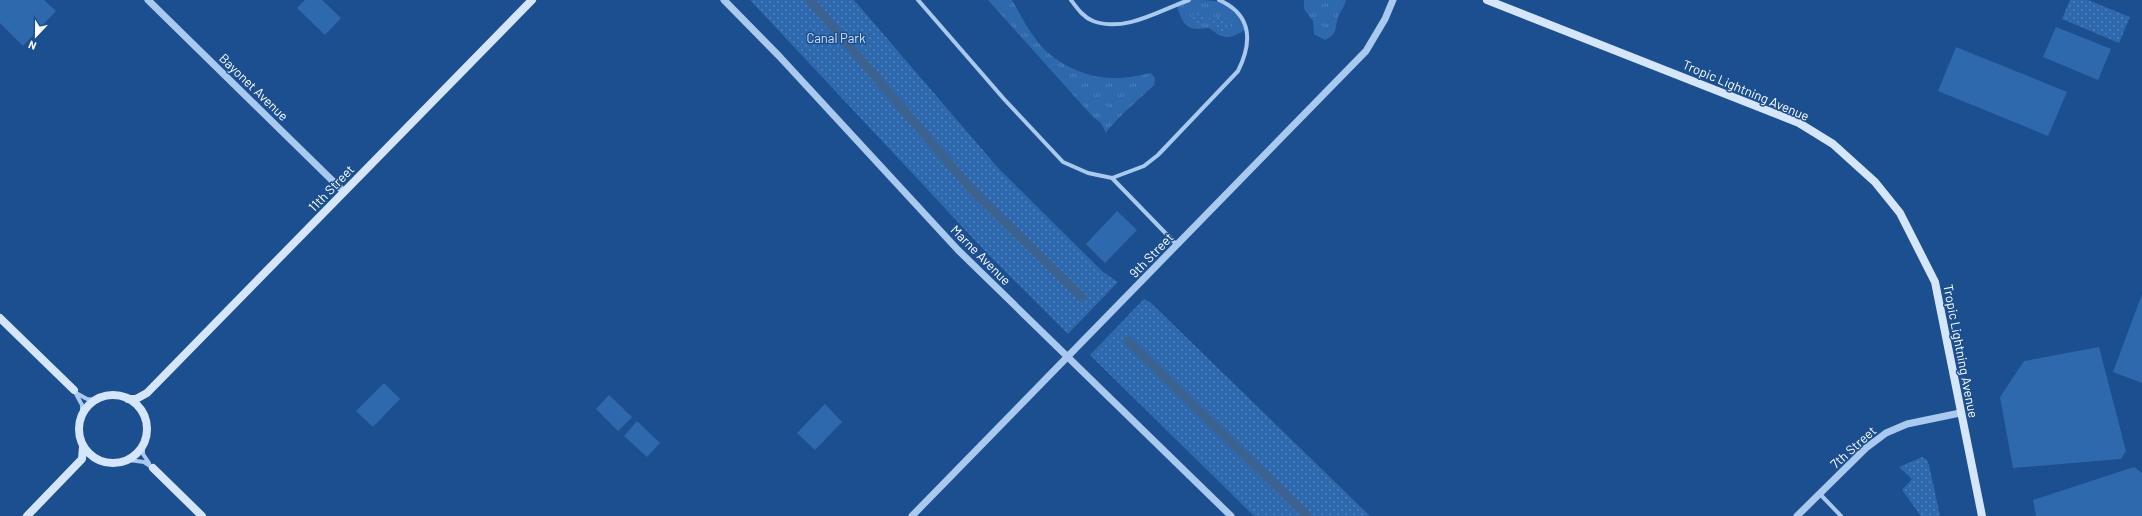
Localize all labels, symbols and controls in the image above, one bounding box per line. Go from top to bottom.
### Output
north arrow [16,16,56,56]
park label: Canal Park [806,30,866,46]
text: N [26,38,38,53]
street label: Bayonet Avenue [216,50,292,124]
street label: Tropic Lightning Avenue [1680,56,1812,124]
street label: 11th Street [305,161,357,215]
street label: Marne Avenue [948,222,1014,288]
street label: 9th Street [1126,229,1176,281]
street label: Tropic Lightning Avenue [1940,283,1982,419]
street label: 7th Street [1827,422,1879,472]

